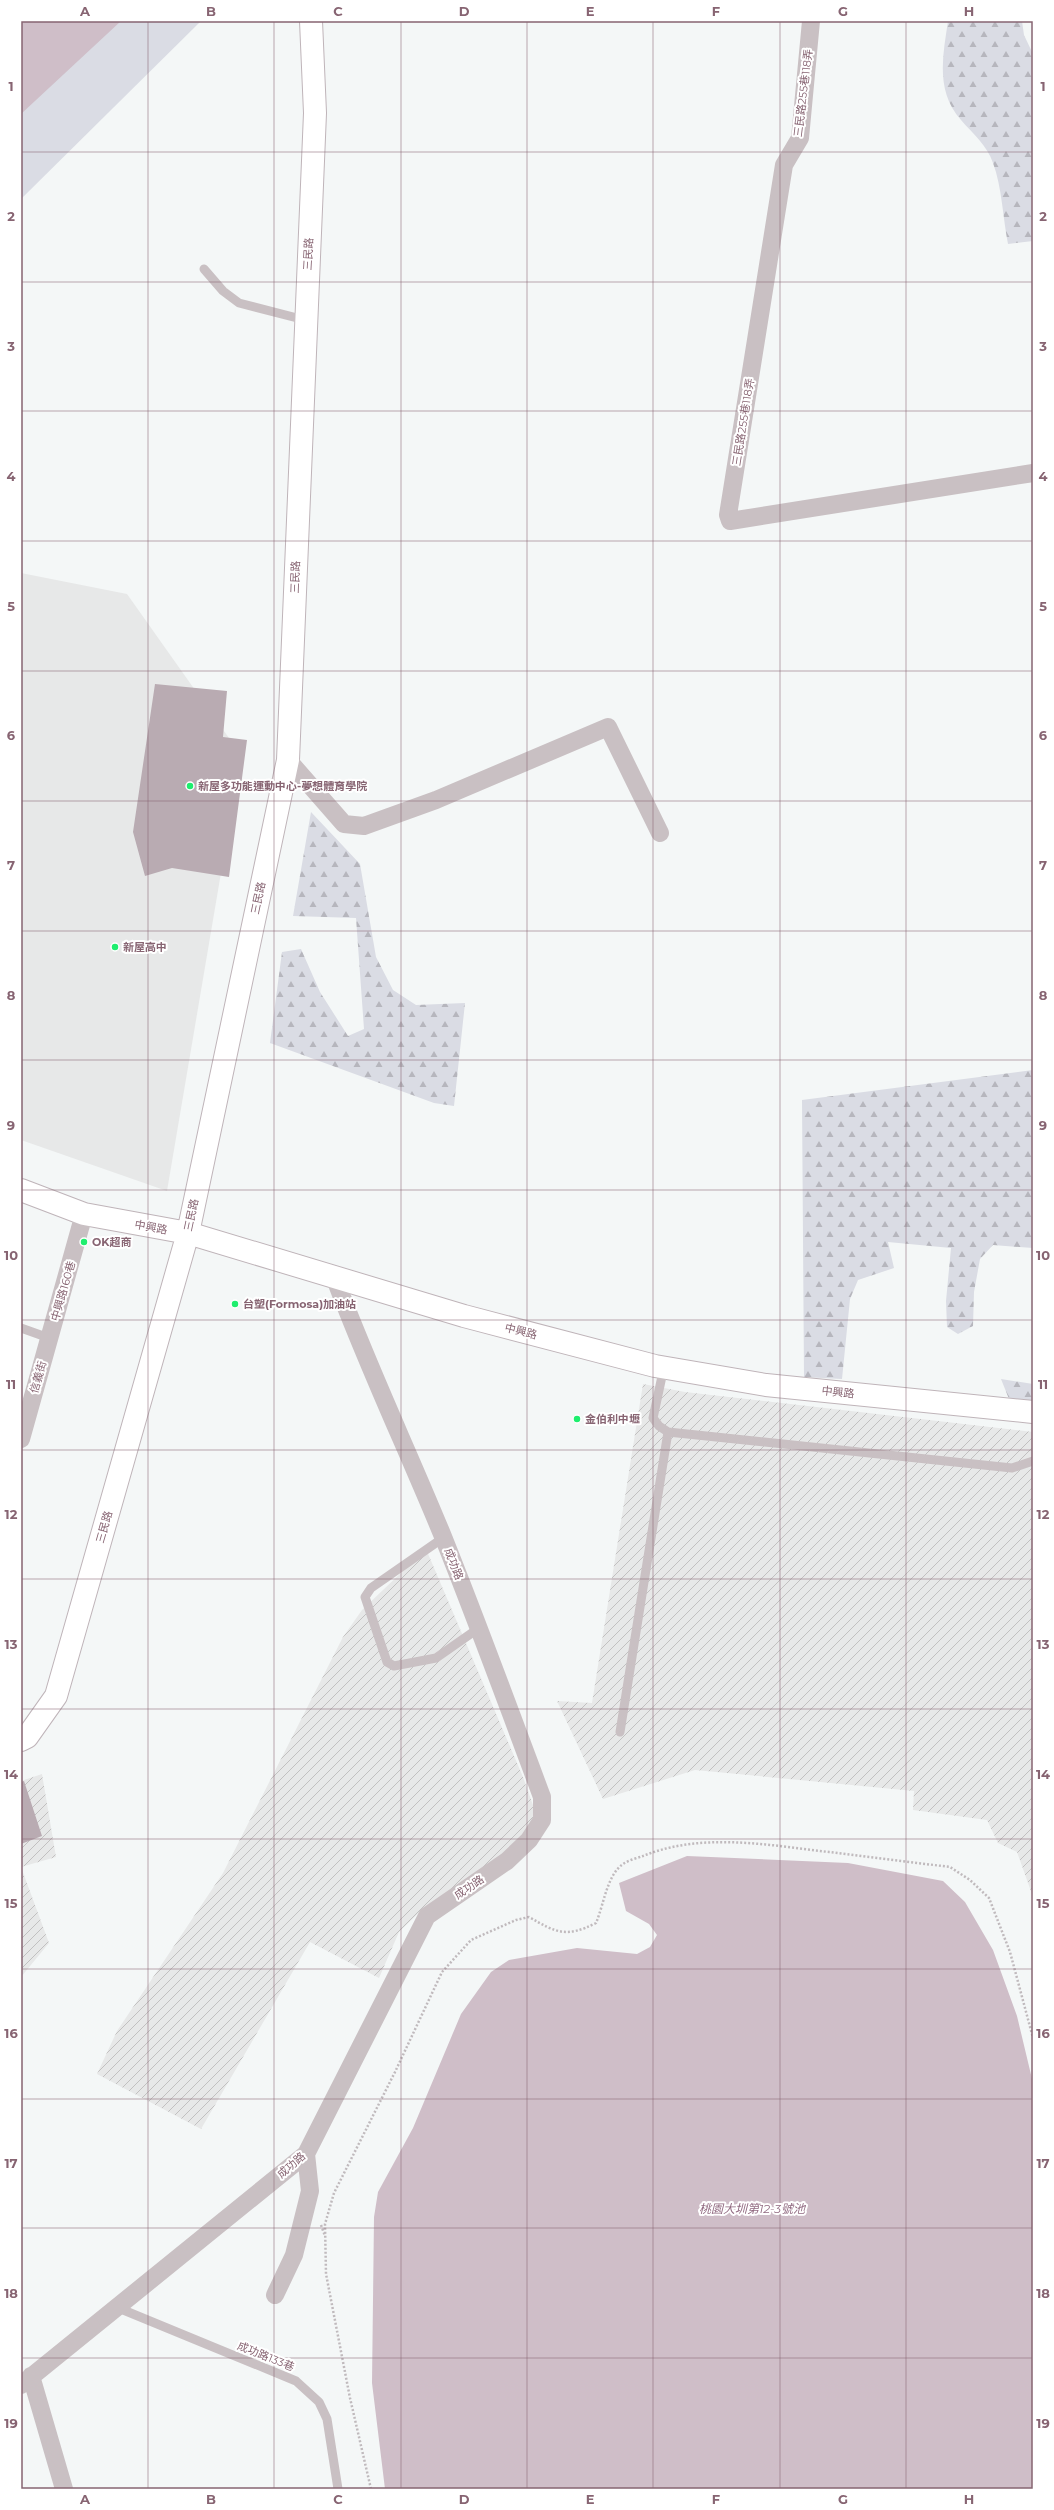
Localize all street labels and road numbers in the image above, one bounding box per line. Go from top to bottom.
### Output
street label: 三民路255巷118弄 [791,48,815,138]
street label: 三民路 [300,237,316,271]
street label: 三民路255巷118弄 [729,377,757,467]
street label: 三民路 [287,560,303,594]
street label: 三民路 [248,880,268,916]
street label: 三民路 [181,1197,201,1233]
street label: 中興路 [134,1217,168,1237]
street label: 中興路160巷 [48,1259,78,1323]
street label: 中興路 [503,1320,539,1342]
street label: 信義街 [27,1359,49,1395]
street label: 中興路 [821,1383,855,1401]
street label: 三民路 [93,1509,115,1545]
street label: 成功路 [442,1546,466,1582]
street label: 成功路 [451,1872,487,1902]
street label: 成功路 [274,2149,308,2181]
street label: 成功路133巷 [235,2338,297,2374]

